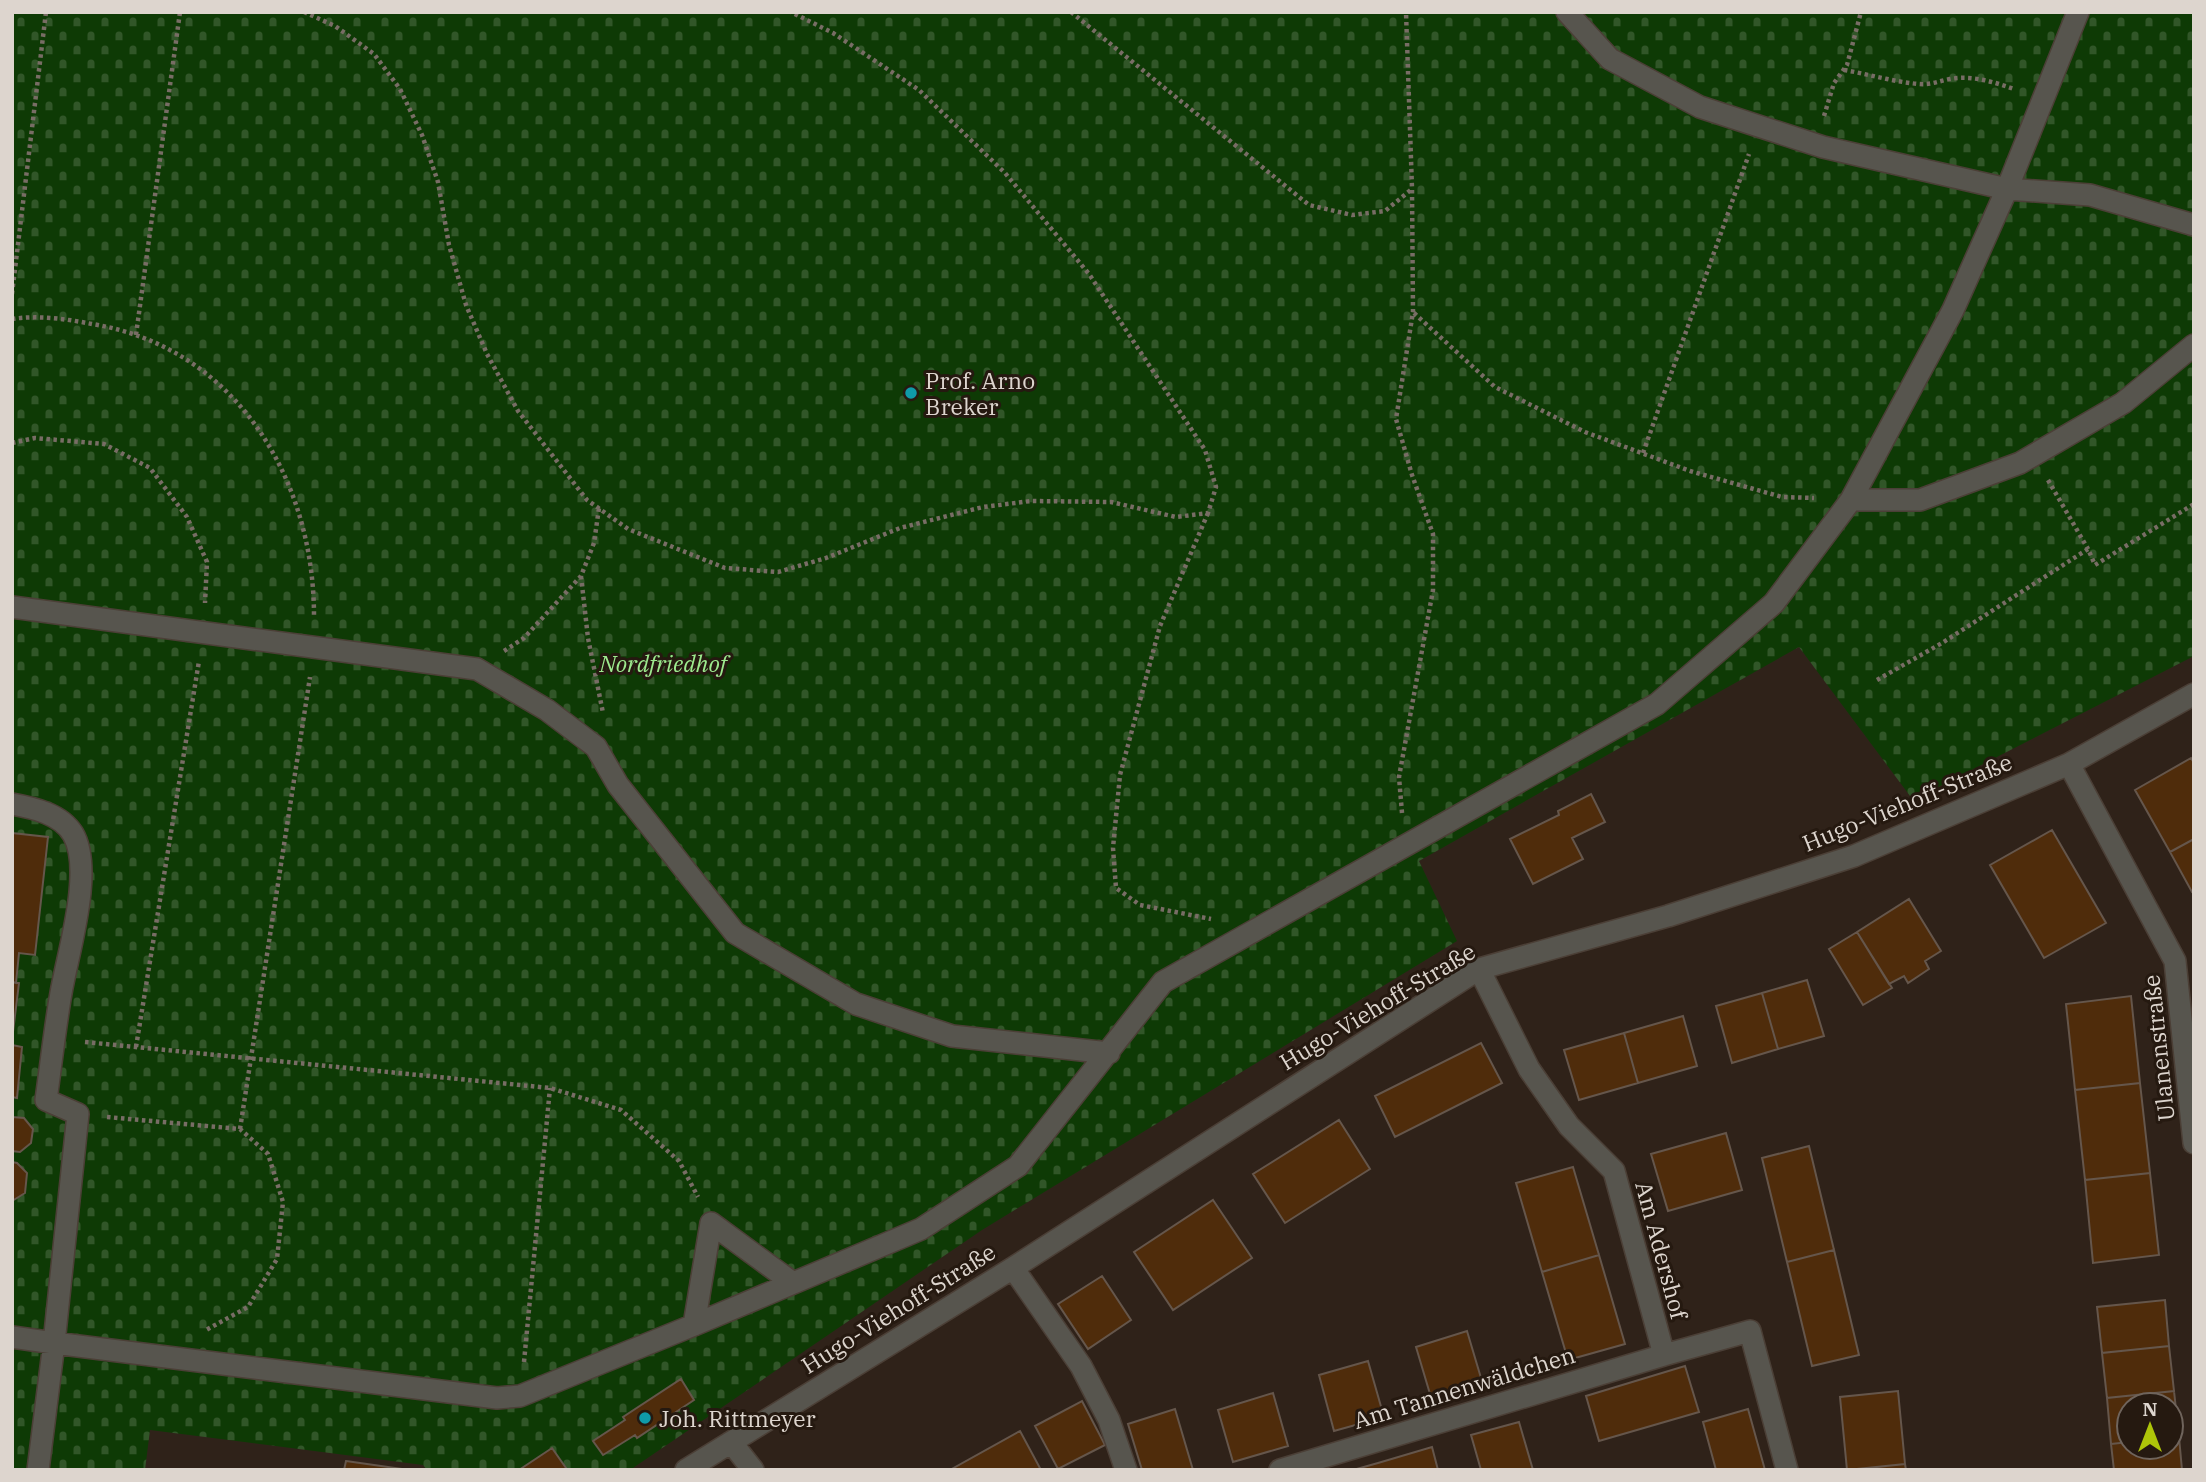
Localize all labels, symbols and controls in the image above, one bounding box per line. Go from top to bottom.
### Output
place label: Prof. Arno Breker [925,365,1035,421]
marker: Prof. Arno Breker [903,385,919,401]
park label: Nordfriedhof [598,648,731,678]
street label: Hugo-Viehoff-Straße [1798,746,2016,858]
street label: Hugo-Viehoff-Straße [1274,936,1480,1076]
street label: Ulanenstraße [2135,973,2181,1123]
street label: Am Adershof [1629,1178,1695,1324]
street label: Hugo-Viehoff-Straße [795,1236,1001,1380]
street label: Am Tannenwäldchen [1350,1339,1578,1435]
north arrow [2115,1391,2185,1461]
text: N [2142,1397,2158,1421]
place label: Joh. Rittmeyer [659,1403,816,1433]
marker: Joh. Rittmeyer [637,1410,653,1426]

